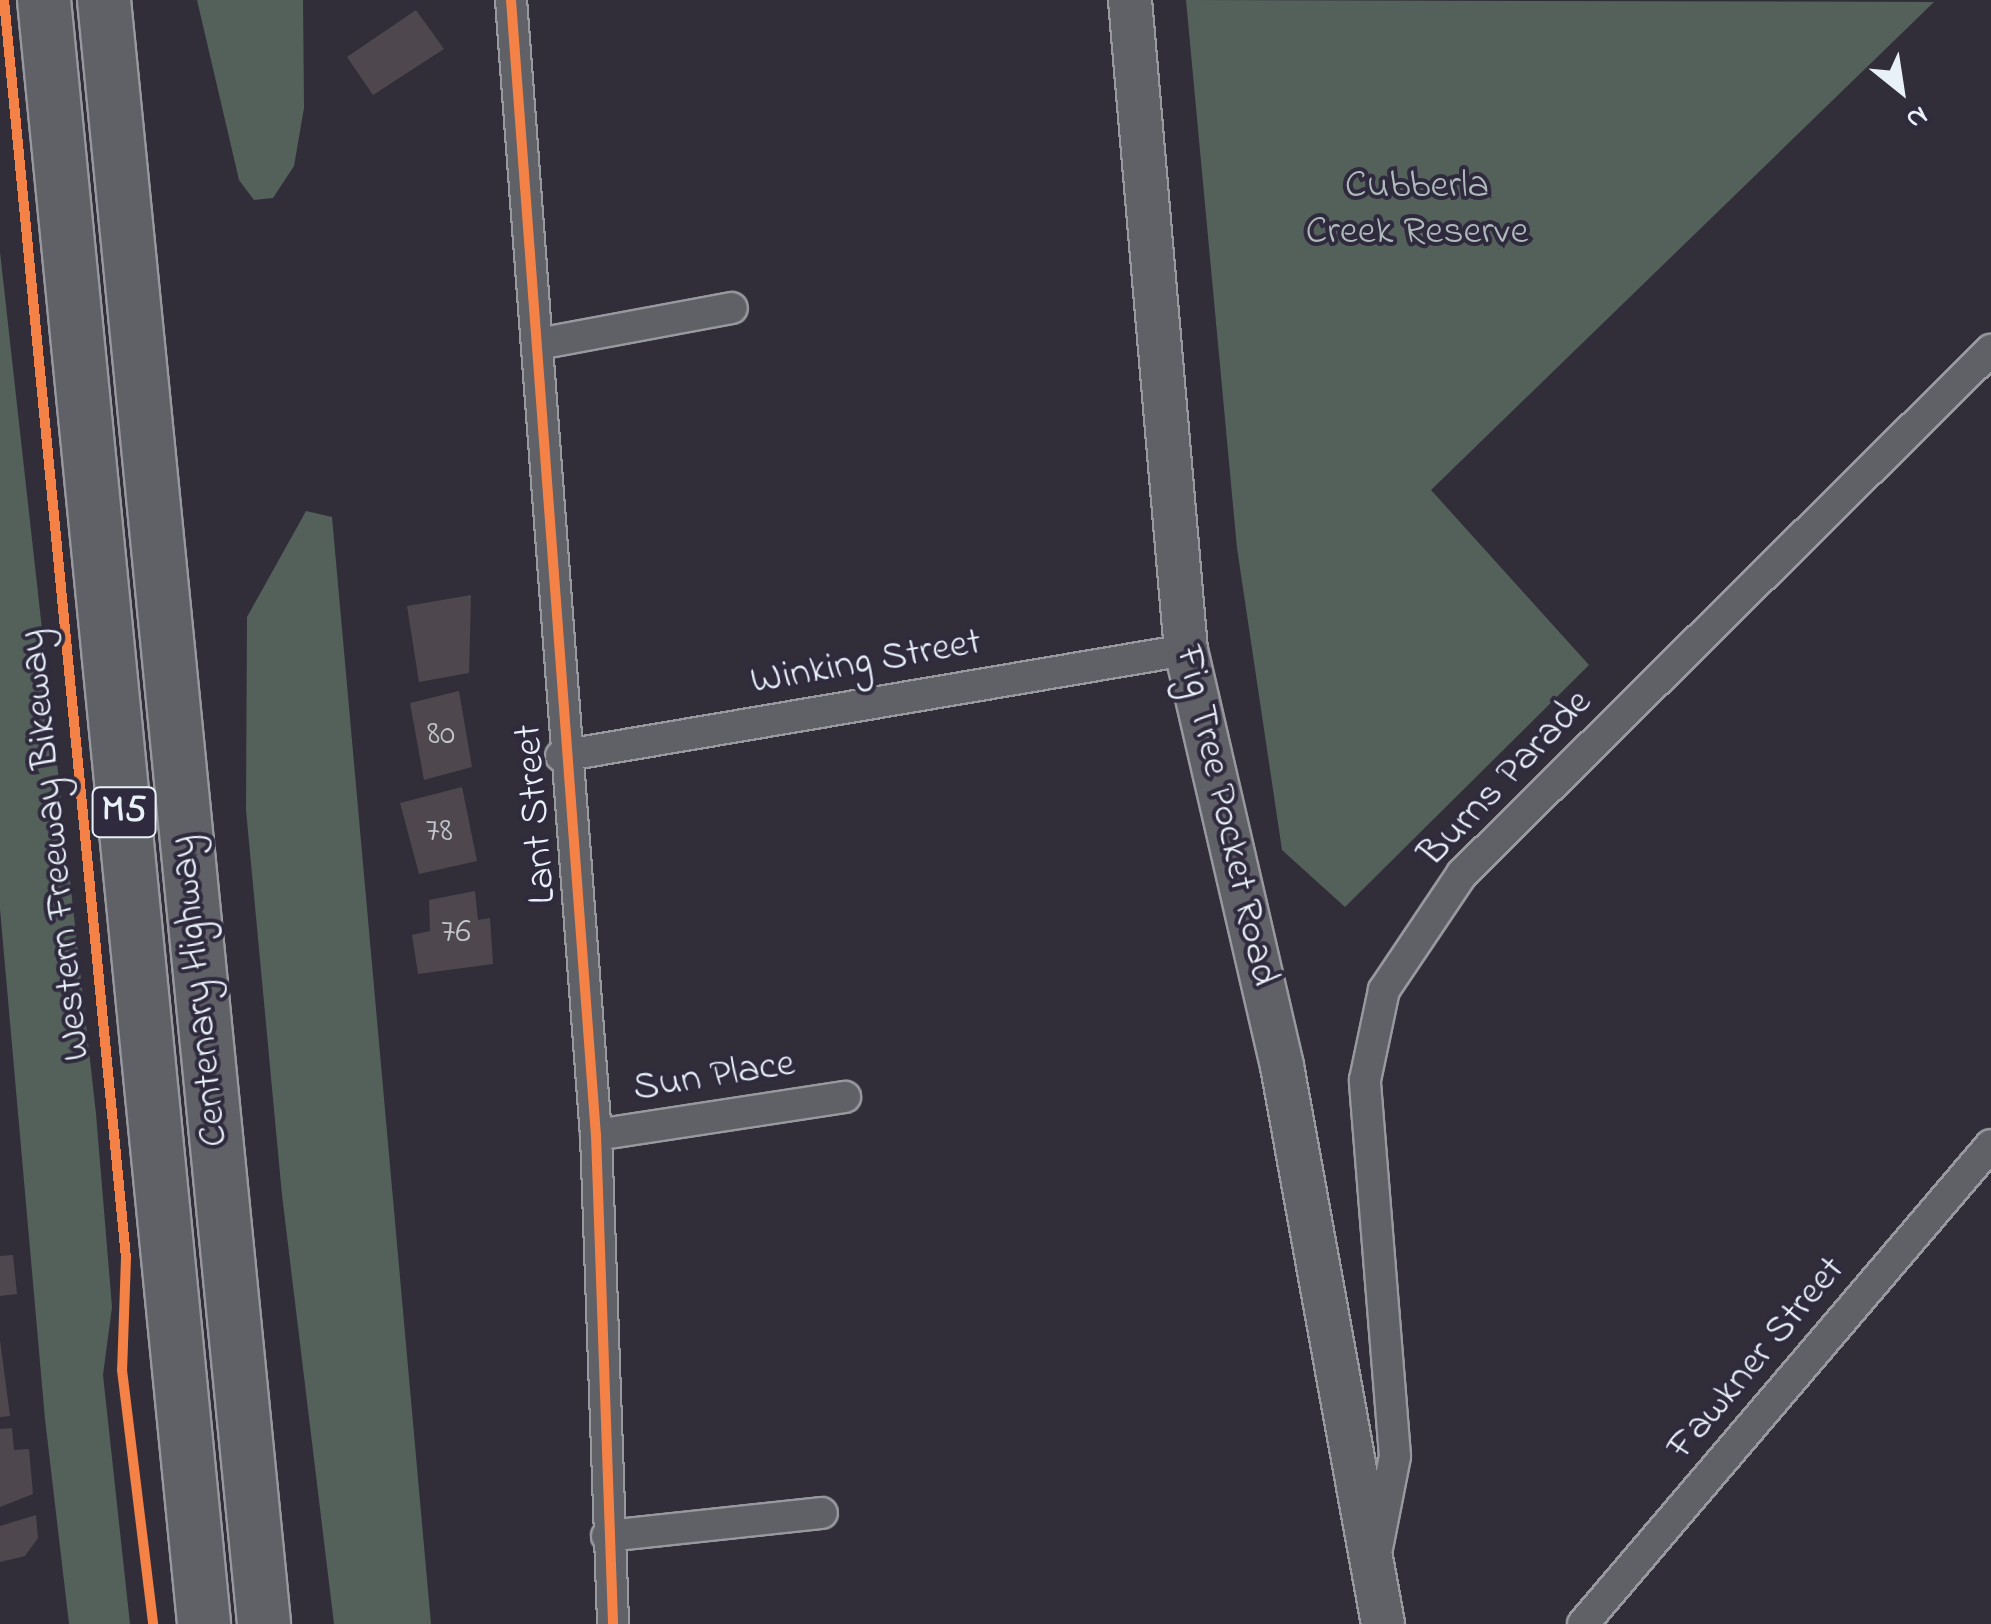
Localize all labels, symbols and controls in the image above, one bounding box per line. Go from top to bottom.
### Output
north arrow [1851,40,1951,140]
text: N [1898,94,1935,139]
park label: Cubberla Creek Reserve [1306,163,1528,257]
street label: Winking Street [747,619,985,707]
street label: Western Freeway Bikeway [9,627,103,1063]
street label: Fig Tree Pocket Road [1163,641,1287,991]
street label: Burns Parade [1409,680,1603,878]
house number: 80 [427,714,455,756]
street label: Lant Street [505,722,569,906]
road number: M5 [92,779,156,845]
house number: 78 [425,811,453,853]
street label: Centenary Highway [160,833,240,1149]
house number: 76 [441,912,471,954]
street label: Sun Place [630,1041,798,1113]
street label: Fawkner Street [1658,1247,1856,1471]

